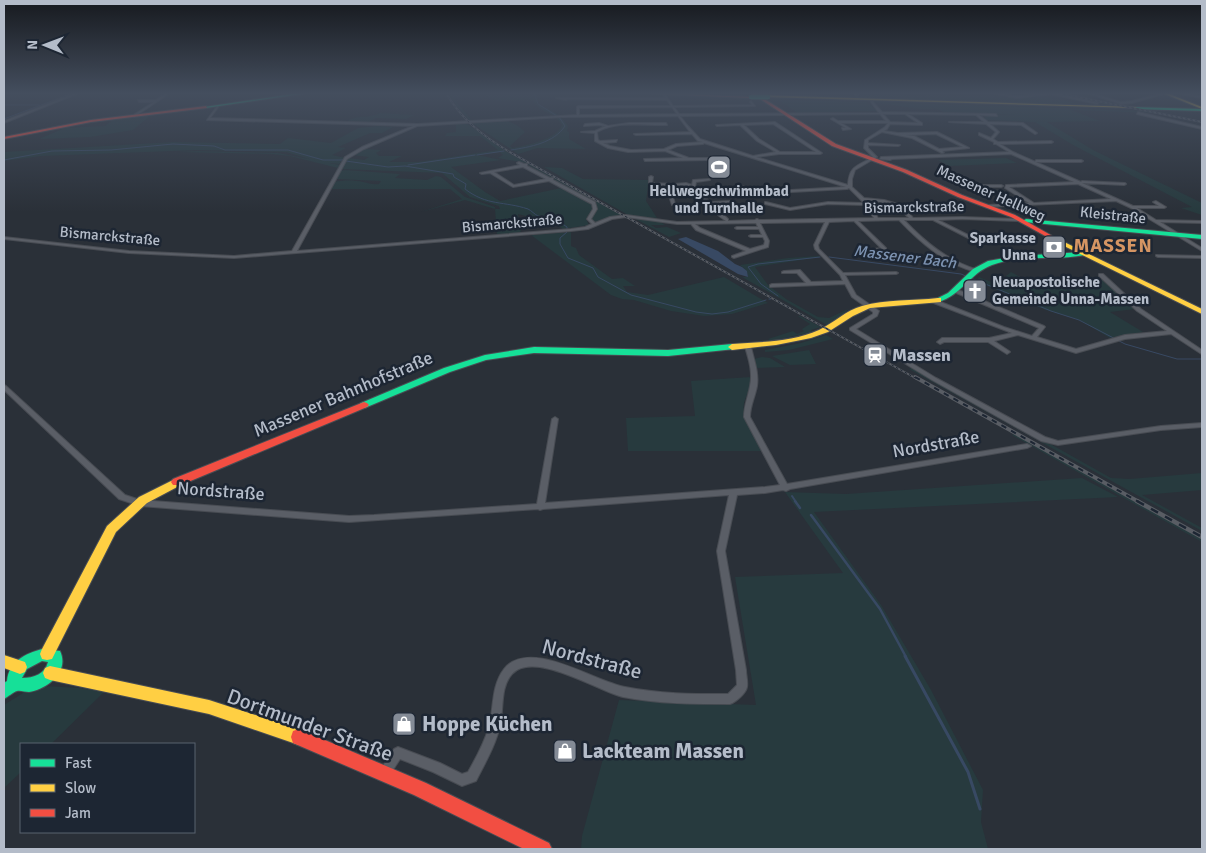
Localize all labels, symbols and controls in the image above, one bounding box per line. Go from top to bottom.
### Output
north arrow [20,20,70,70]
text: N [24,40,41,50]
sports icon: Hellwegschwimmbad und Turnhalle [706,154,732,180]
street label: Massener Hellweg [934,161,1048,225]
place label: Hellwegschwimmbad und Turnhalle [649,182,789,217]
street label: Bismarckstraße [863,197,965,217]
street label: Kleistraße [1079,203,1147,227]
street label: Bismarckstraße [461,210,563,236]
street label: Bismarckstraße [59,223,161,249]
place label: Sparkasse Unna [970,229,1036,264]
bank icon: Sparkasse Unna [1041,234,1067,260]
district label: MASSEN [1073,234,1153,258]
water label: Massener Bach [852,241,959,273]
place label: Neuapostolische Gemeinde Unna-Massen [992,273,1149,308]
church icon: Neuapostolische Gemeinde Unna-Massen [962,278,988,304]
station icon: Massen [862,342,888,368]
place label: Massen [892,344,951,366]
street label: Massener Bahnhofstraße [250,346,436,442]
street label: Nordstraße [891,426,981,462]
street label: Nordstraße [176,477,266,505]
street label: Nordstraße [539,633,645,685]
street label: Dortmunder Straße [224,683,396,767]
shop icon: Hoppe Küchen [391,711,417,737]
place label: Hoppe Küchen [422,711,552,737]
shop icon: Lackteam Massen [552,738,578,764]
place label: Lackteam Massen [582,738,744,764]
legend [20,743,195,833]
text: Fast [65,754,92,772]
text: Slow [65,779,96,797]
text: Jam [65,804,91,822]

